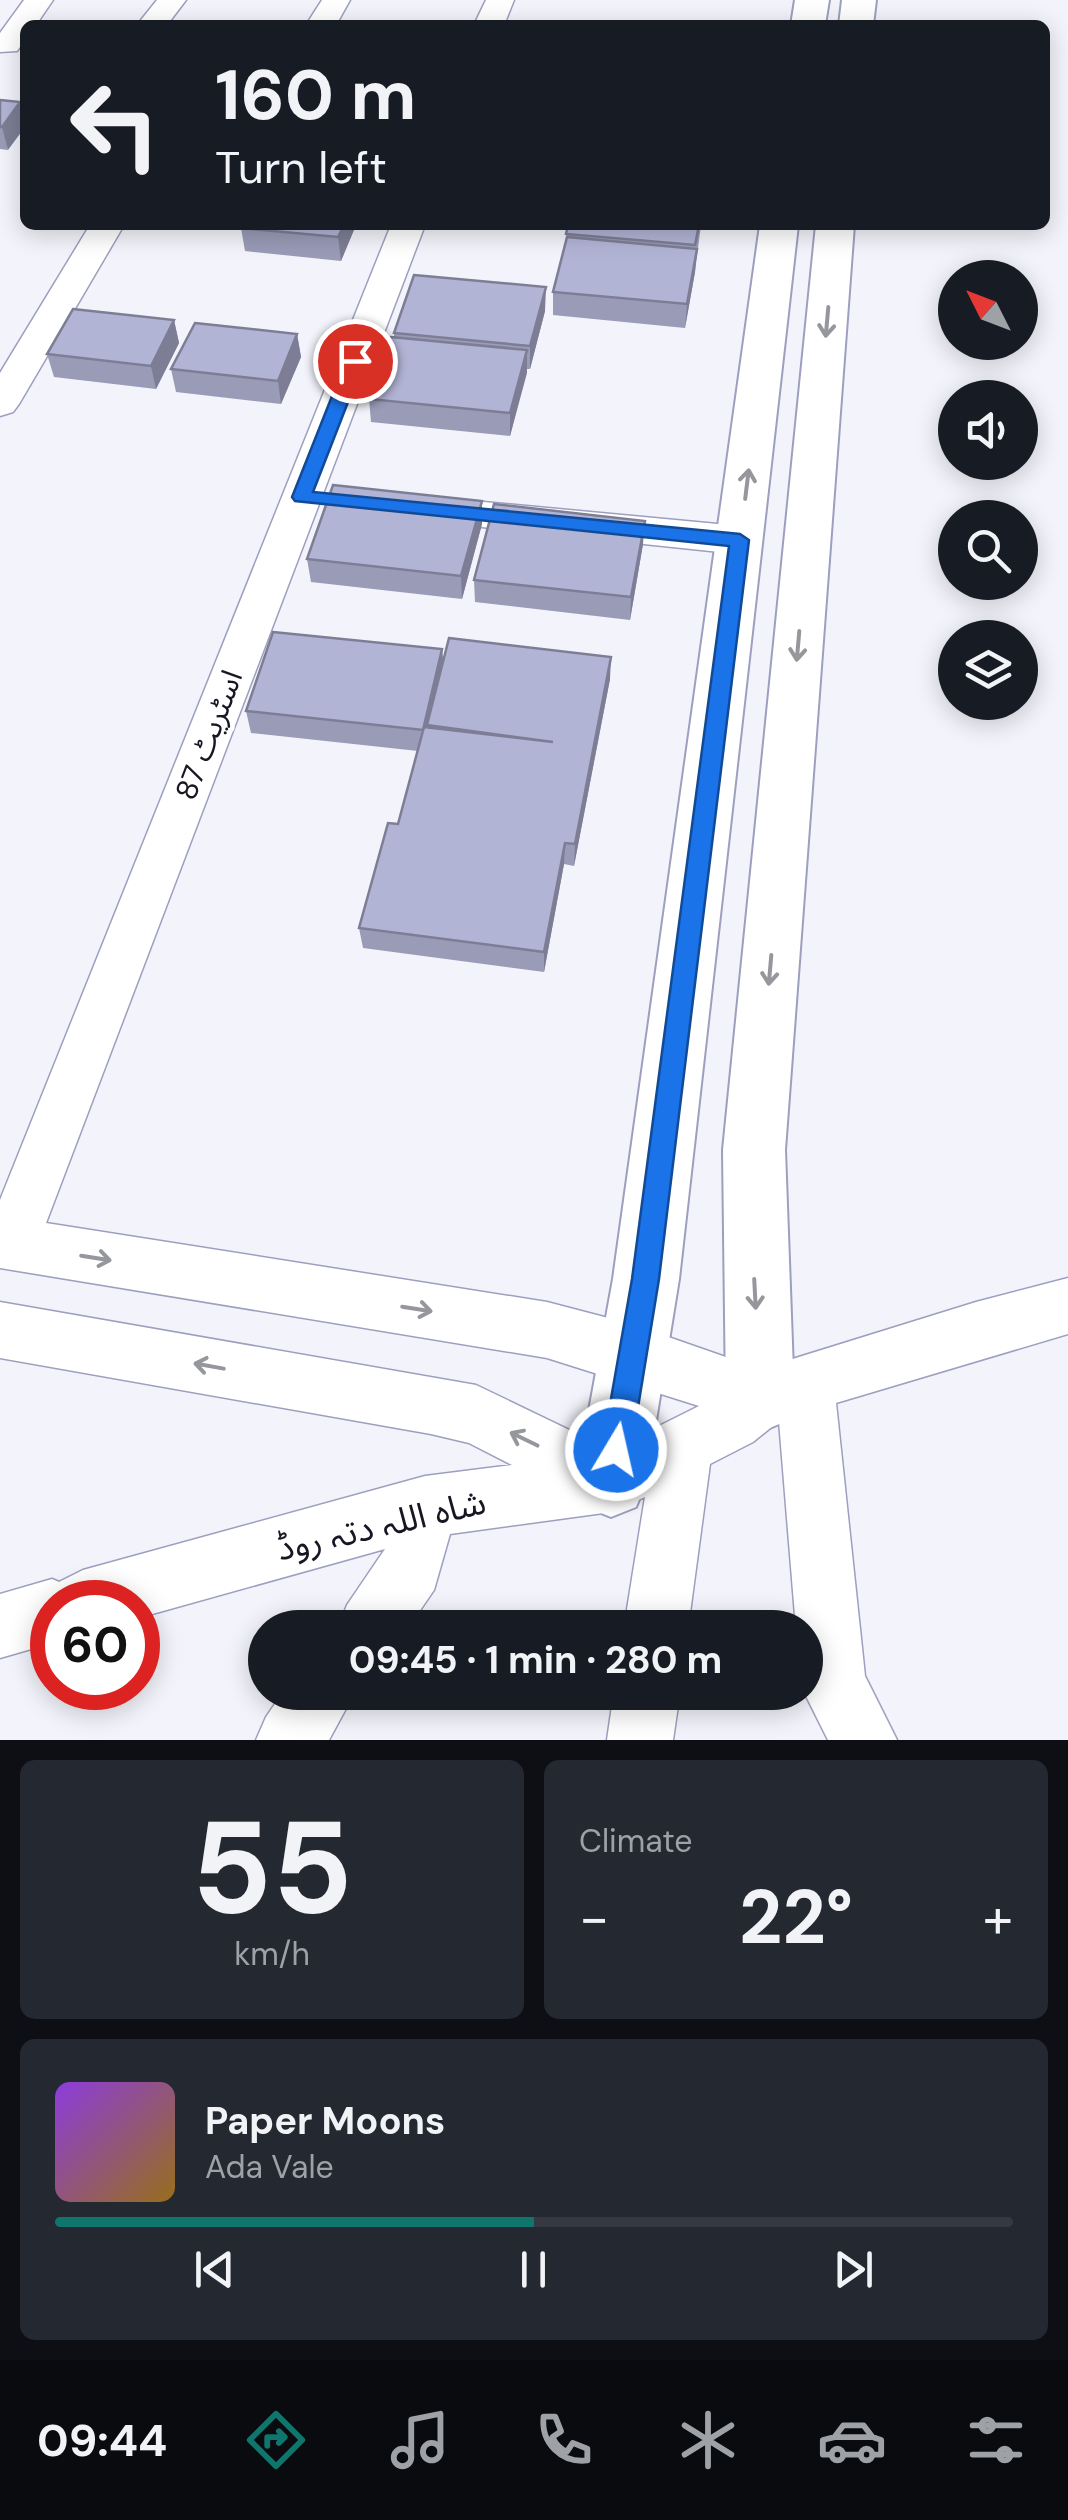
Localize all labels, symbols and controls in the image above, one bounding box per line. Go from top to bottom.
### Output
text: 160 m [215,50,416,141]
icon: left [50,60,180,190]
text: Turn left [215,138,387,197]
north arrow [938,260,1038,360]
map controls [938,260,1038,720]
one-way arrow [817,306,836,338]
pin [313,319,398,404]
icon: arrive [328,334,383,389]
button: sound [938,380,1038,480]
one-way arrow [738,468,756,501]
button: search [938,500,1038,600]
button: layers [938,620,1038,720]
one-way arrow [789,629,808,661]
street label: اسٹریٹ 87 [166,664,251,805]
one-way arrow [760,953,779,985]
one-way arrow [80,1249,112,1268]
one-way arrow [746,1277,765,1309]
one-way arrow [400,1301,433,1319]
one-way arrow [193,1356,226,1375]
position arrow [564,1398,668,1502]
one-way arrow [509,1429,539,1448]
street label: شاہ اللہ دتہ روڈ [272,1479,490,1571]
speed limit sign: 60 [30,1580,160,1710]
text: 09:45 · 1 min · 280 m [349,1635,722,1685]
text: 55 [191,1783,353,1952]
text: Climate [579,1820,693,1862]
text: 22° [739,1869,853,1966]
text: − [579,1882,609,1954]
text: + [983,1882,1013,1954]
text: km/h [234,1933,310,1975]
text: Paper Moons [205,2096,445,2146]
text: Ada Vale [205,2146,334,2188]
icon: previous [187,2242,242,2297]
icon: pause [506,2242,561,2297]
icon: next [826,2242,881,2297]
icon: directions [241,2405,311,2475]
icon: music [385,2405,455,2475]
icon: phone [529,2405,599,2475]
icon: climate [673,2405,743,2475]
icon: car [817,2405,887,2475]
icon: filters [961,2405,1031,2475]
text: 09:44 [37,2411,167,2470]

